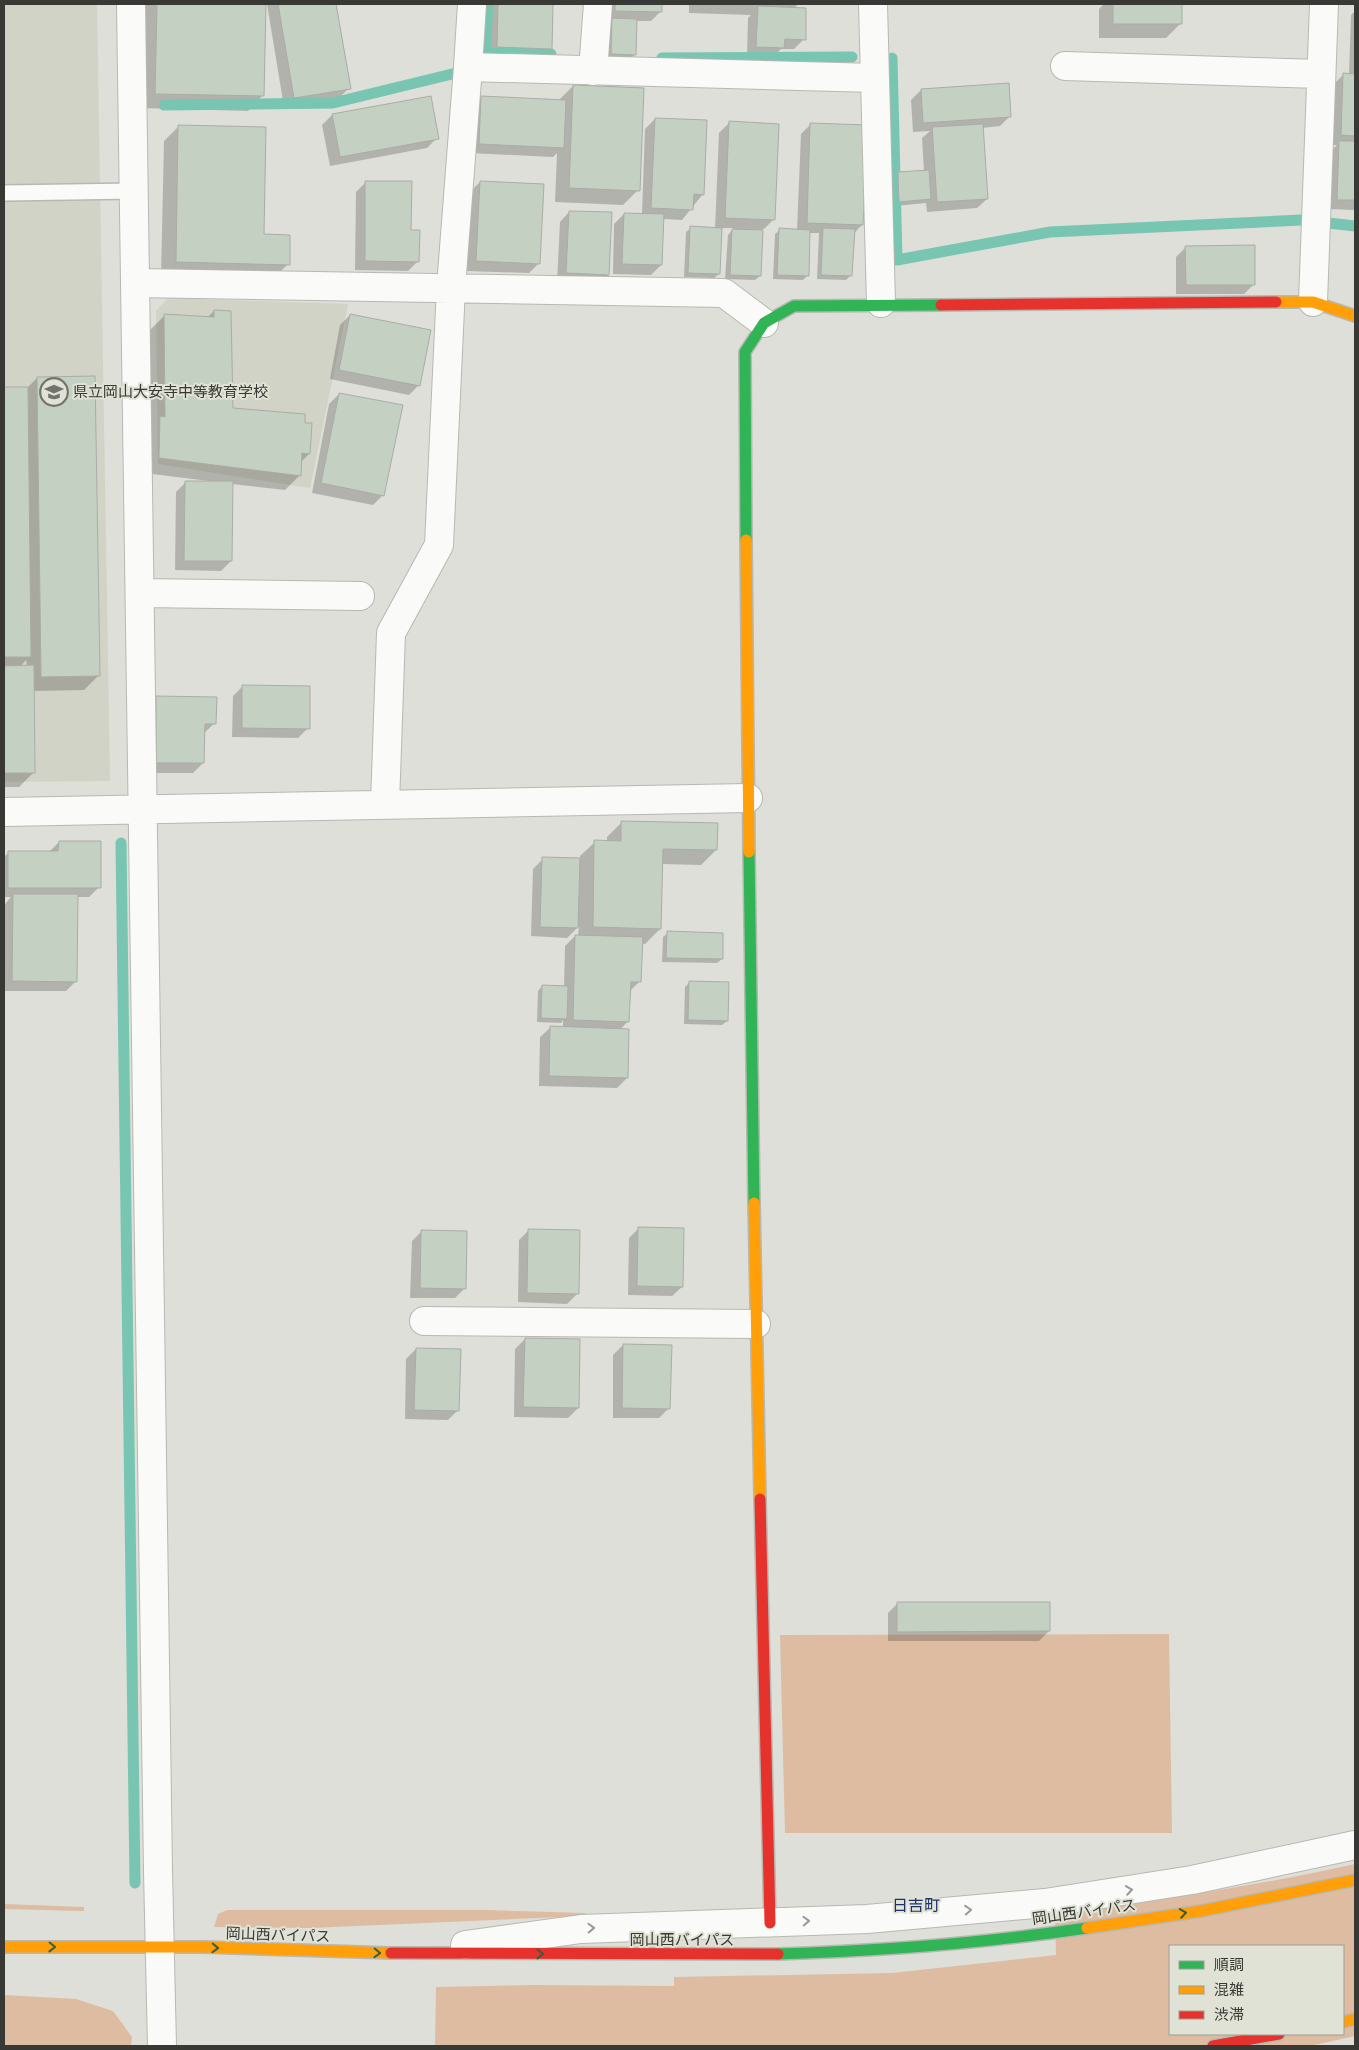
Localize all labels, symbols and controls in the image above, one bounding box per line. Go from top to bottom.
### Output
school or university icon: 県立岡山大安寺中等教育学校 [39,377,69,407]
place label: 県立岡山大安寺中等教育学校 [73,383,268,401]
one-way arrow [1125,1885,1133,1895]
district label: 日吉町 [892,1896,940,1915]
street label: 岡山西バイパス [1031,1896,1137,1928]
one-way arrow [964,1905,972,1916]
one-way arrow [1179,1909,1187,1919]
one-way arrow [802,1916,810,1927]
one-way arrow [587,1923,595,1934]
street label: 岡山西バイパス [225,1924,331,1946]
street label: 岡山西バイパス [630,1931,734,1949]
one-way arrow [49,1942,57,1952]
one-way arrow [212,1943,219,1953]
legend [1169,1945,1344,2035]
one-way arrow [374,1947,382,1958]
one-way arrow [536,1949,544,1959]
text: 順調 [1214,1956,1244,1974]
text: 混雑 [1214,1981,1244,1999]
text: 渋滞 [1214,2006,1244,2024]

